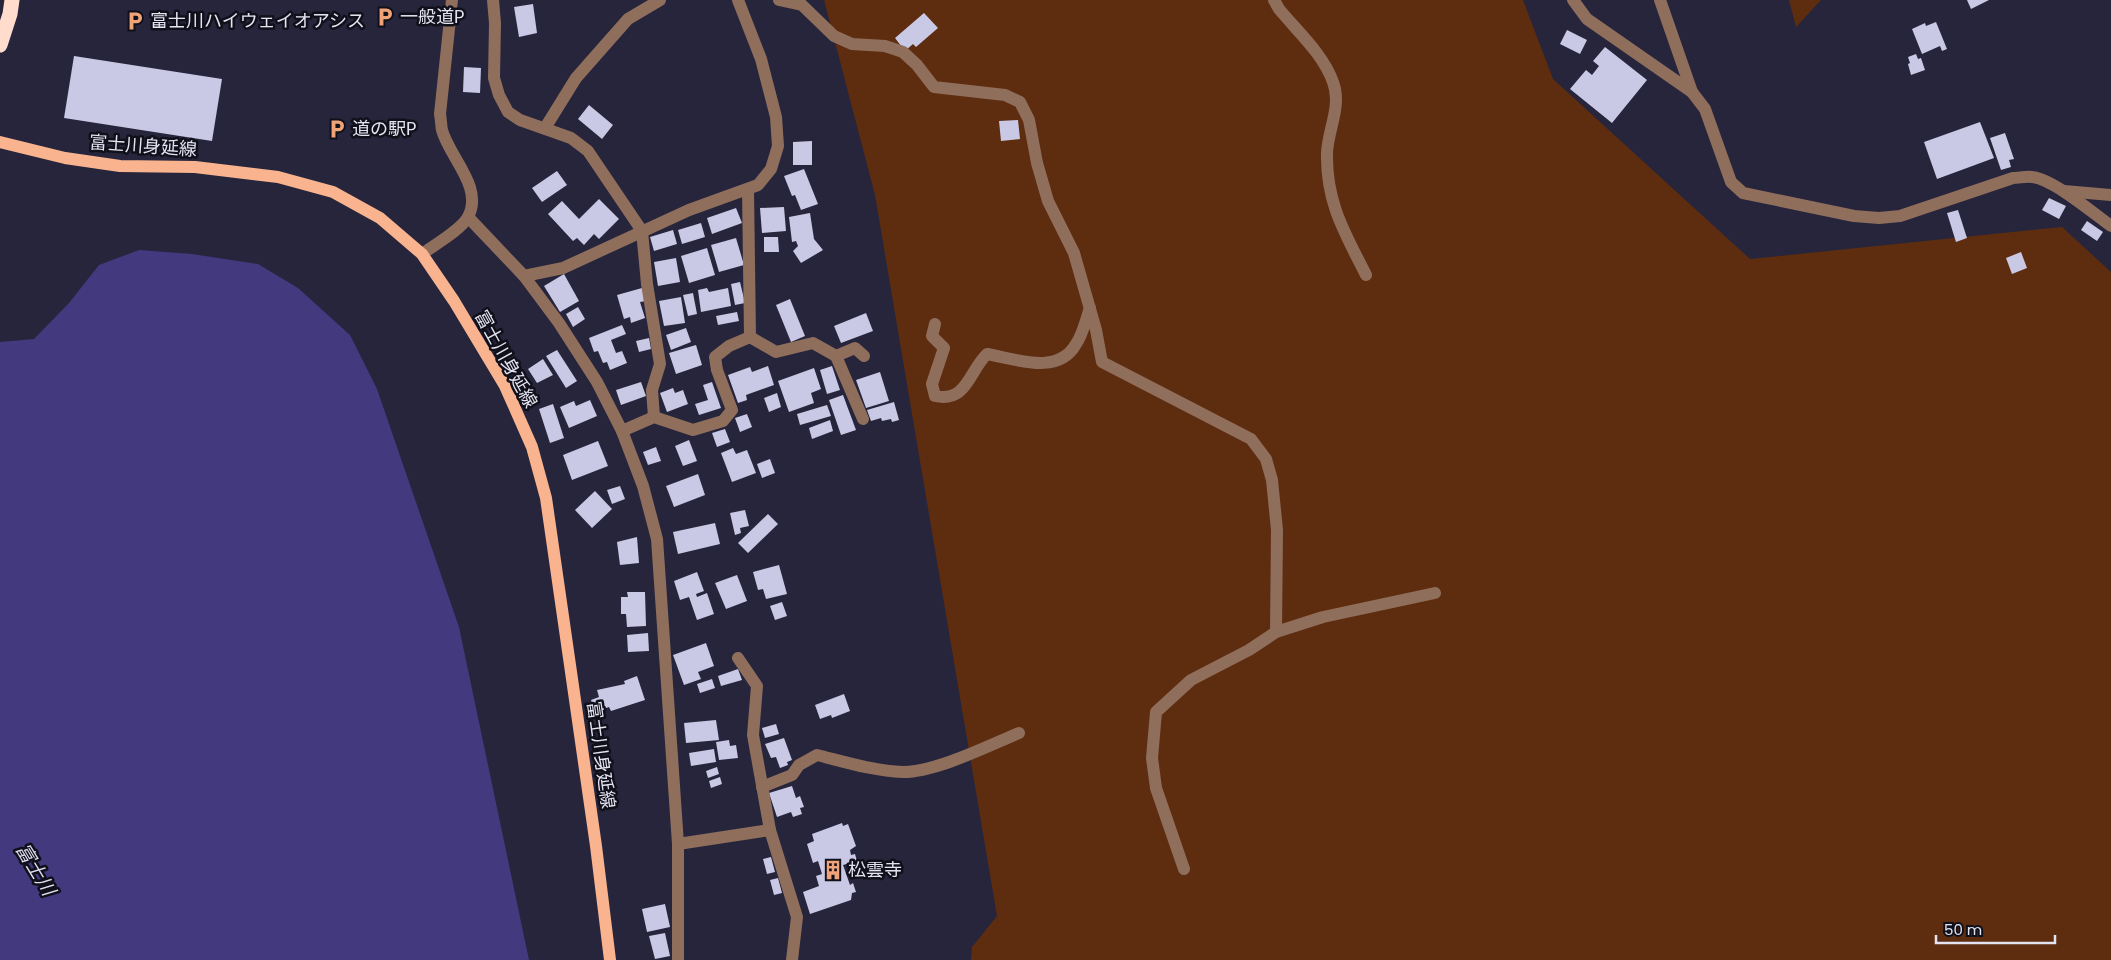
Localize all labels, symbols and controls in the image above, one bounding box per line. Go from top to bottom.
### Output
place label: 一般道P [400,4,464,29]
parking icon: 一般道P [374,6,396,28]
place label: 富士川ハイウェイオアシス [150,8,365,33]
parking icon: 富士川ハイウェイオアシス [124,10,146,32]
place label: 道の駅P [352,116,416,141]
parking icon: 道の駅P [326,118,348,140]
street label: 富士川身延線 [88,129,198,162]
street label: 富士川身延線 [469,305,544,412]
street label: 富士川身延線 [582,700,621,810]
water label: 富士川 [9,838,63,902]
place label: 松雲寺 [848,857,902,882]
building icon: 松雲寺 [822,859,844,881]
scale bar [1936,912,2055,944]
text: 50 m [1944,919,1982,940]

